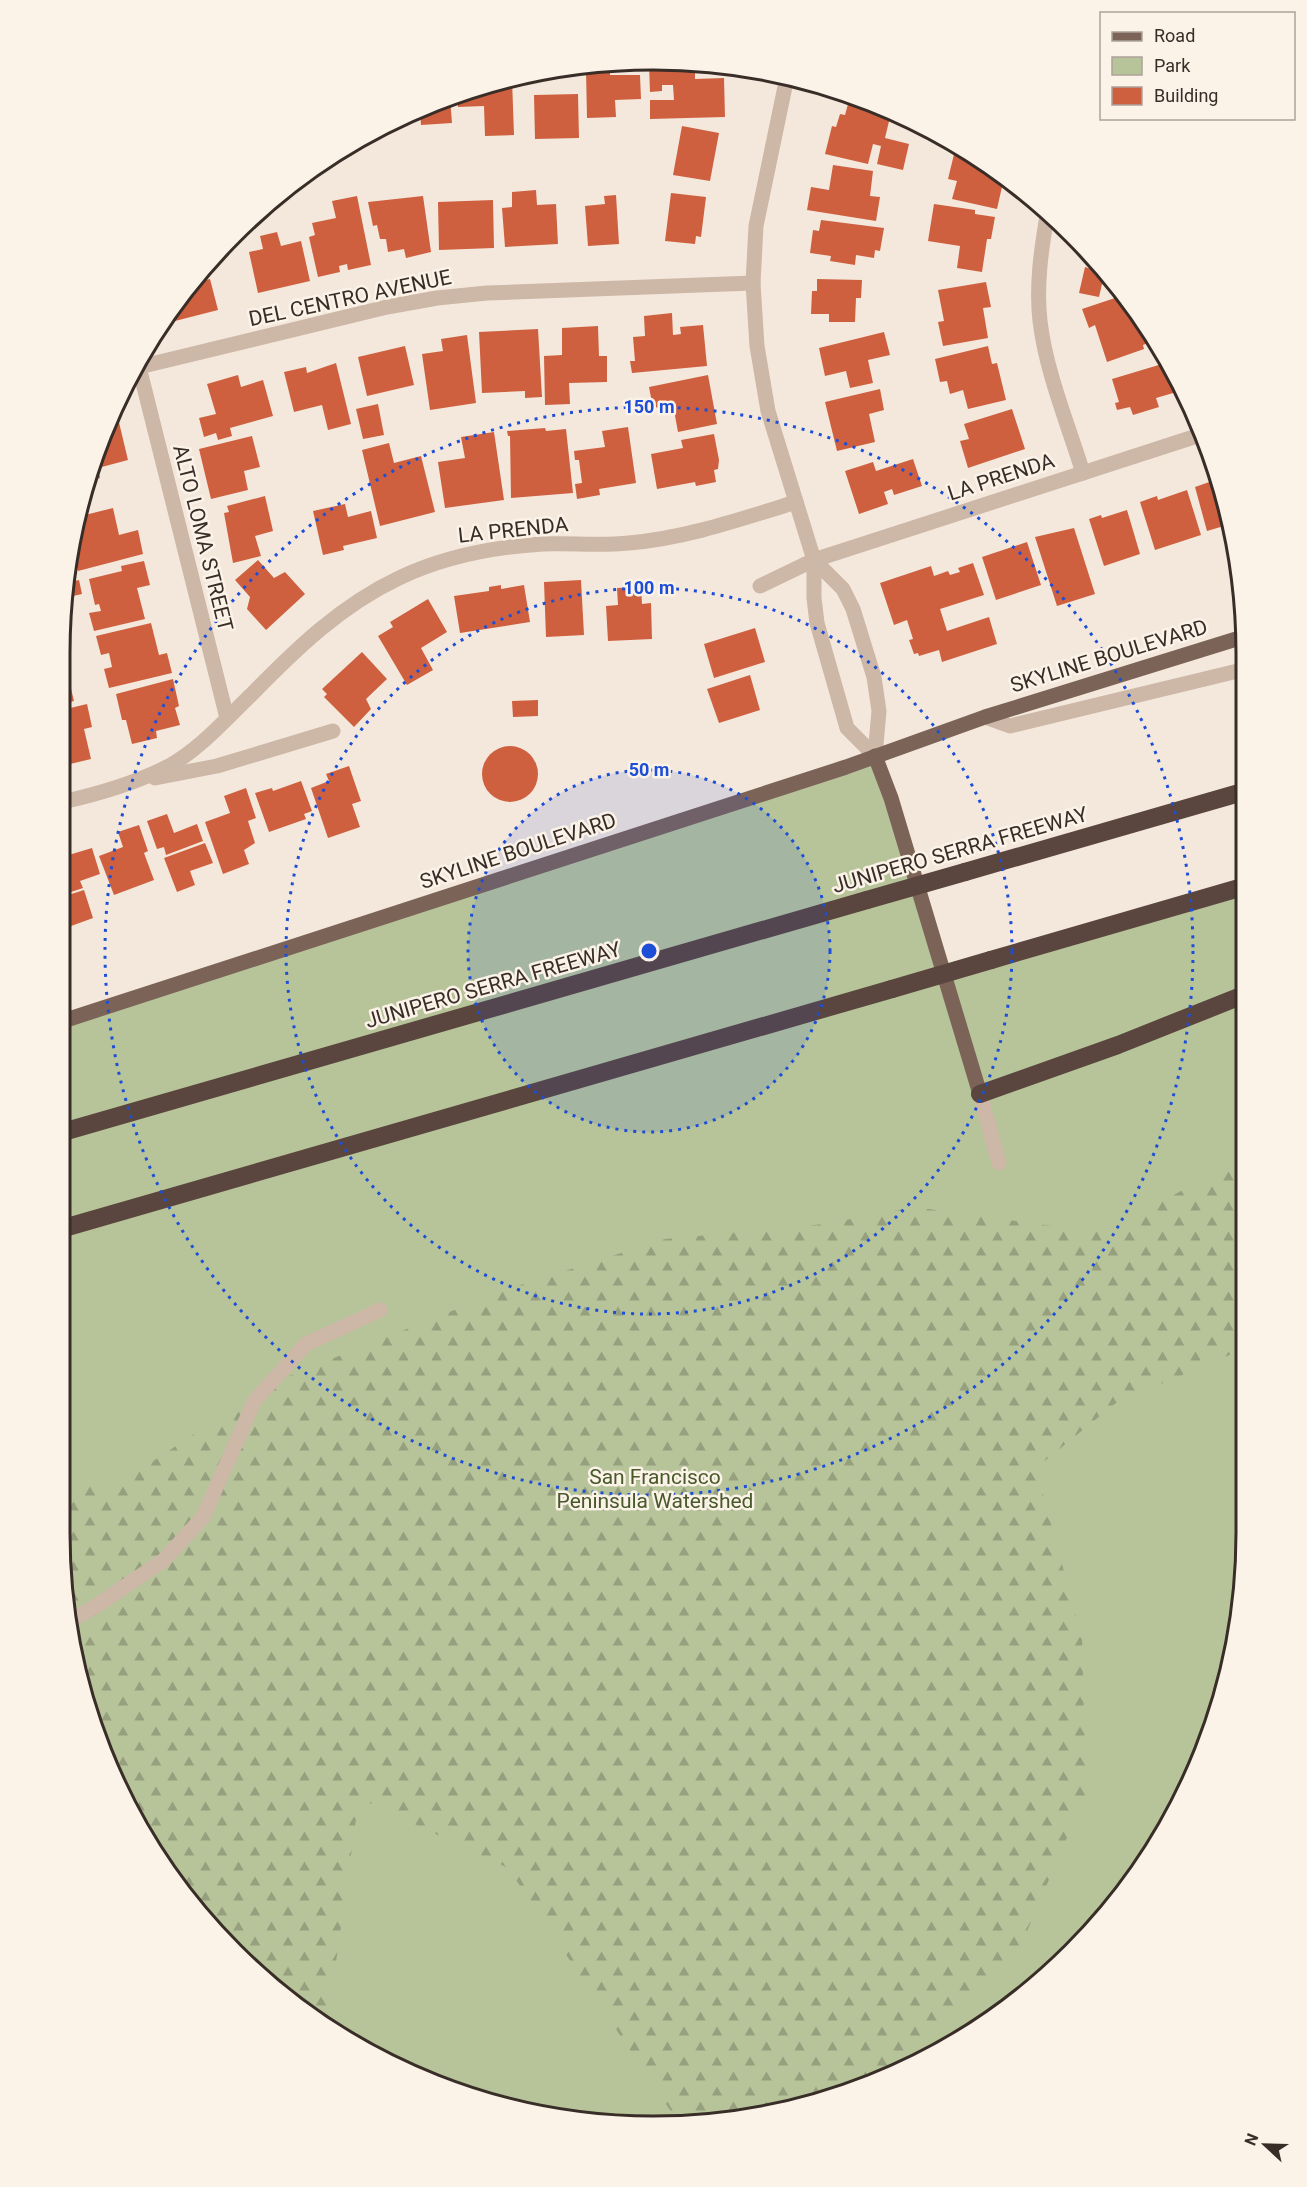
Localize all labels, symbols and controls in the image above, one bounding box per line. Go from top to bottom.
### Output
legend [1100,12,1295,120]
text: Road [1154,25,1195,46]
text: Park [1154,55,1191,76]
text: Building [1154,85,1218,106]
street label: DEL CENTRO AVENUE [247,265,453,331]
text: 150 m [623,396,675,417]
street label: ALTO LOMA STREET [168,442,238,634]
street label: LA PRENDA [945,448,1058,506]
street label: LA PRENDA [457,512,570,548]
text: 100 m [623,577,675,598]
street label: SKYLINE BOULEVARD [1008,615,1210,697]
text: 50 m [629,759,669,780]
street label: JUNIPERO SERRA FREEWAY [829,802,1091,898]
street label: SKYLINE BOULEVARD [417,808,619,894]
street label: JUNIPERO SERRA FREEWAY [362,937,624,1033]
centre of rings [639,941,659,961]
park label: San Francisco Peninsula Watershed [557,1465,753,1513]
north arrow [1235,2115,1295,2175]
text: N [1241,2131,1262,2148]

